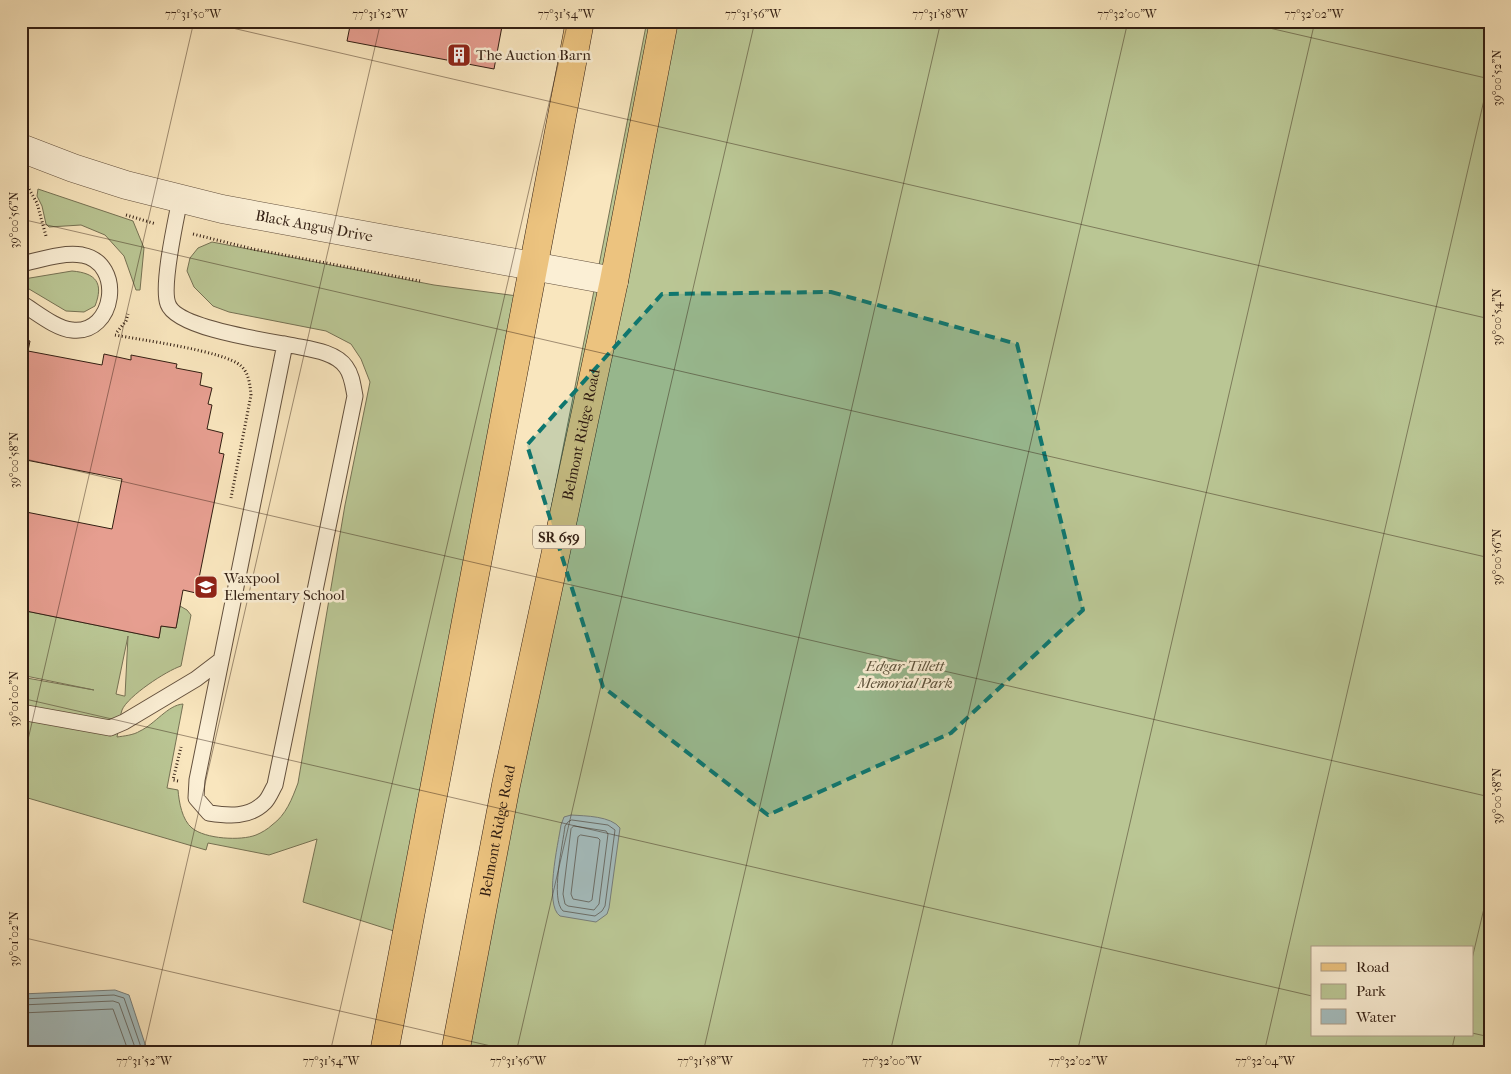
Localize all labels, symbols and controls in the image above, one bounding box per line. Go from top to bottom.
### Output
text: 77°31'50"W [165,7,222,21]
text: 77°31'52"W [352,7,409,21]
text: 77°31'54"W [538,7,595,21]
text: 77°31'56"W [725,7,782,21]
text: 77°31'58"W [912,7,969,21]
text: 77°32'00"W [1097,7,1158,21]
text: 77°32'02"W [1285,7,1345,21]
building icon: The Auction Barn [446,42,472,68]
place label: The Auction Barn [476,46,591,64]
text: 39°00'52"N [1490,50,1504,106]
text: 39°00'56"N [7,192,21,248]
street label: Black Angus Drive [254,206,375,246]
text: 39°00'54"N [1490,288,1504,346]
street label: Belmont Ridge Road [558,367,604,502]
text: 39°00'58"N [7,432,21,488]
road number: SR 659 [533,526,585,548]
text: 39°00'56"N [1490,529,1504,585]
place label: Waxpool Elementary School [223,569,345,604]
school or university icon: Waxpool Elementary School [193,574,219,600]
park label: Edgar Tillett Memorial Park [856,657,953,692]
text: 39°01'00"N [7,671,21,727]
street label: Belmont Ridge Road [476,763,519,898]
text: 39°00'58"N [1490,768,1504,824]
text: 39°01'02"N [7,911,21,967]
legend [1311,946,1474,1036]
text: Road [1356,958,1390,976]
text: Park [1356,982,1386,1000]
text: Water [1355,1008,1396,1026]
text: 77°31'52"W [116,1054,173,1068]
text: 77°31'54"W [303,1054,360,1068]
text: 77°31'56"W [490,1054,547,1068]
text: 77°31'58"W [677,1054,734,1068]
text: 77°32'00"W [862,1054,923,1068]
text: 77°32'02"W [1049,1054,1109,1068]
text: 77°32'04"W [1235,1054,1296,1068]

